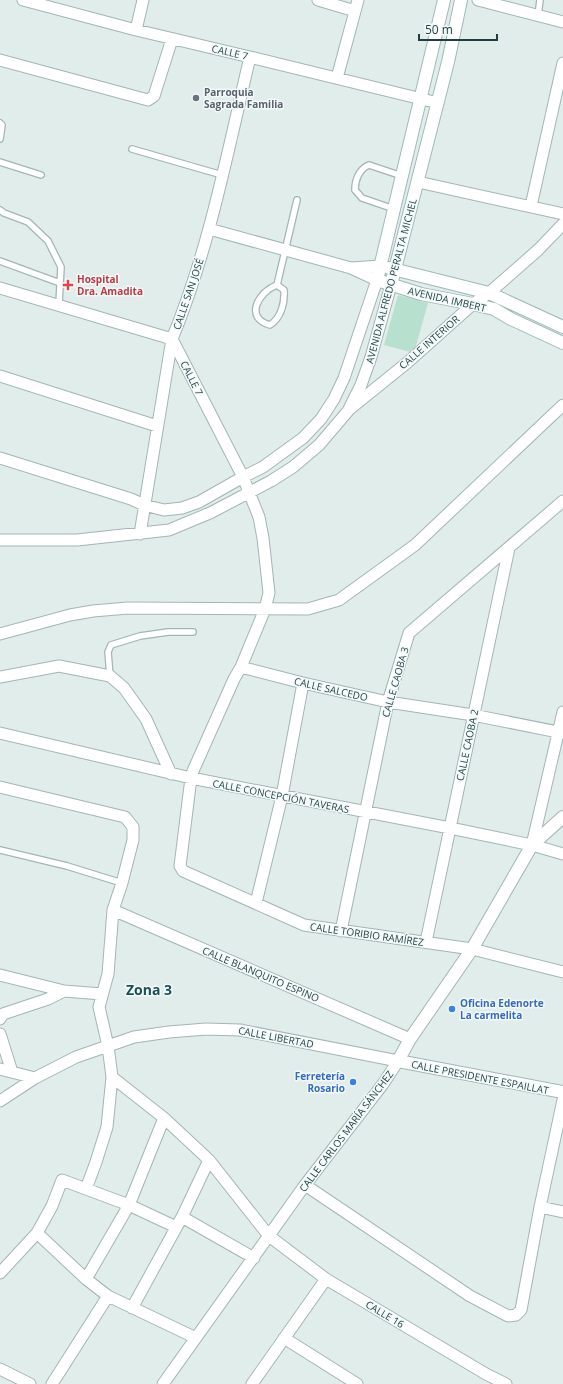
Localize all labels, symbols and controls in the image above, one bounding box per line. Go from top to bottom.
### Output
scale bar [419,16,497,42]
text: 50 m [425,21,453,38]
street label: CALLE 7 [210,41,250,63]
place label: Parroquia Sagrada Familia [204,85,283,111]
marker: Parroquia Sagrada Familia [191,93,201,103]
street label: AVENIDA ALFREDO PERALTA MICHEL [362,197,420,365]
street label: CALLE SAN JOSÉ [169,256,207,332]
place label: Hospital Dra. Amadita [77,272,143,298]
marker: Hospital Dra. Amadita [62,279,74,291]
street label: AVENIDA IMBERT [407,283,488,315]
street label: CALLE INTERIOR [396,312,462,372]
street label: CALLE 7 [177,358,207,398]
street label: CALLE CAOBA 3 [378,645,412,719]
street label: CALLE SALCEDO [293,674,369,704]
street label: CALLE CAOBA 2 [453,708,481,782]
street label: CALLE CONCEPCIÓN TAVERAS [211,776,351,816]
street label: CALLE TORIBIO RAMÍREZ [309,919,425,949]
street label: CALLE BLANQUITO ESPINO [200,943,322,1005]
district label: Zona 3 [126,980,172,999]
place label: Oficina Edenorte La carmelita [460,996,544,1022]
marker: Oficina Edenorte La carmelita [447,1004,457,1014]
street label: CALLE LIBERTAD [237,1023,315,1051]
street label: CALLE PRESIDENTE ESPAILLAT [410,1057,550,1097]
street label: CALLE CARLOS MARÍA SÁNCHEZ [296,1067,396,1195]
place label: Ferretería Rosario [295,1069,345,1095]
marker: Ferretería Rosario [348,1077,358,1087]
street label: CALLE 16 [363,1297,407,1331]

